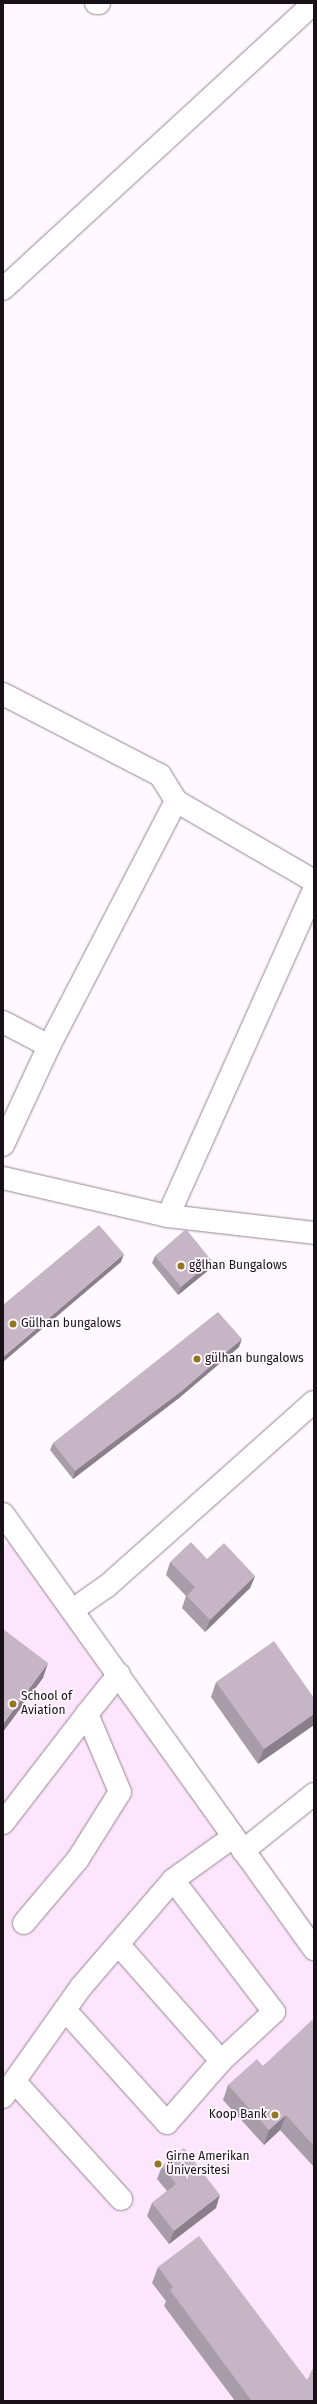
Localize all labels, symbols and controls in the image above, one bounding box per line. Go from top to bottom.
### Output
place label: gğlhan Bungalows [189,1259,287,1273]
marker: gğlhan Bungalows [176,1261,186,1271]
place label: Gülhan bungalows [21,1317,121,1331]
marker: Gülhan bungalows [8,1319,18,1329]
place label: gülhan bungalows [205,1352,304,1366]
marker: gülhan bungalows [192,1354,202,1364]
place label: School of Aviation [21,1690,72,1718]
marker: School of Aviation [8,1699,18,1709]
place label: Koop Bank [209,2108,267,2122]
marker: Koop Bank [270,2110,280,2120]
place label: Girne Amerikan Üniversitesi [166,2150,250,2178]
marker: Girne Amerikan Üniversitesi [153,2159,163,2169]

